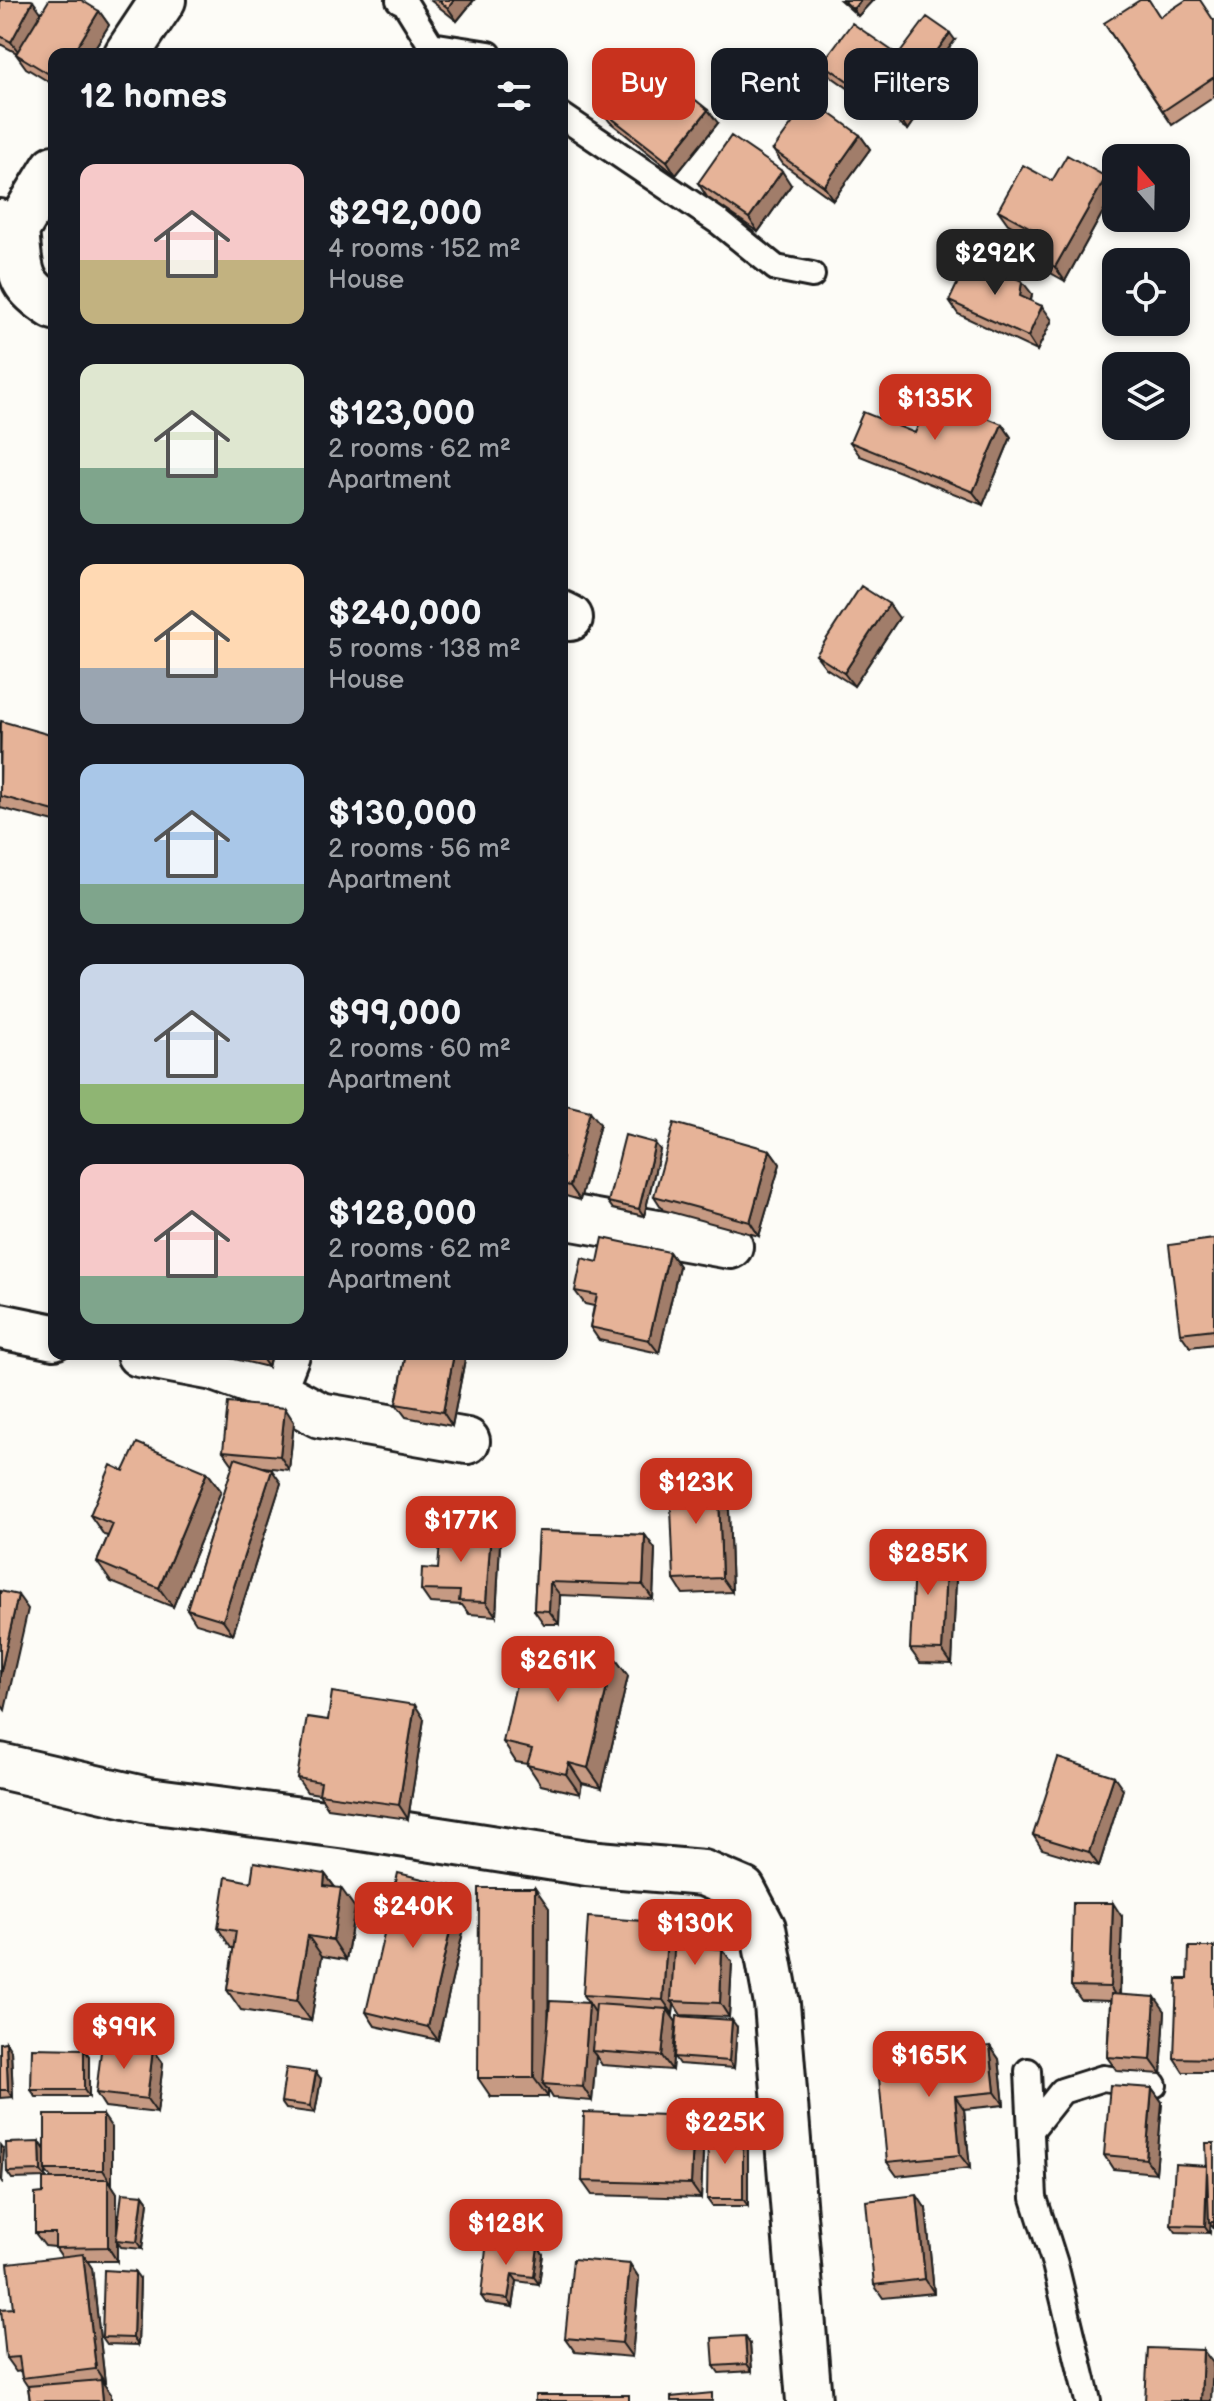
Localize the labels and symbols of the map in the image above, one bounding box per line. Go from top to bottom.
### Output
north arrow [1102,144,1190,232]
pin: $292K [939,229,1051,297]
pin: $135K [879,374,991,442]
pin: $123K [640,1458,752,1526]
pin: $177K [405,1496,517,1564]
pin: $285K [872,1529,984,1597]
pin: $261K [502,1636,614,1704]
pin: $240K [357,1882,469,1950]
pin: $130K [639,1899,751,1967]
pin: $99K [77,2003,171,2071]
pin: $165K [873,2031,985,2099]
pin: $225K [669,2098,781,2166]
pin: $128K [450,2199,562,2267]

